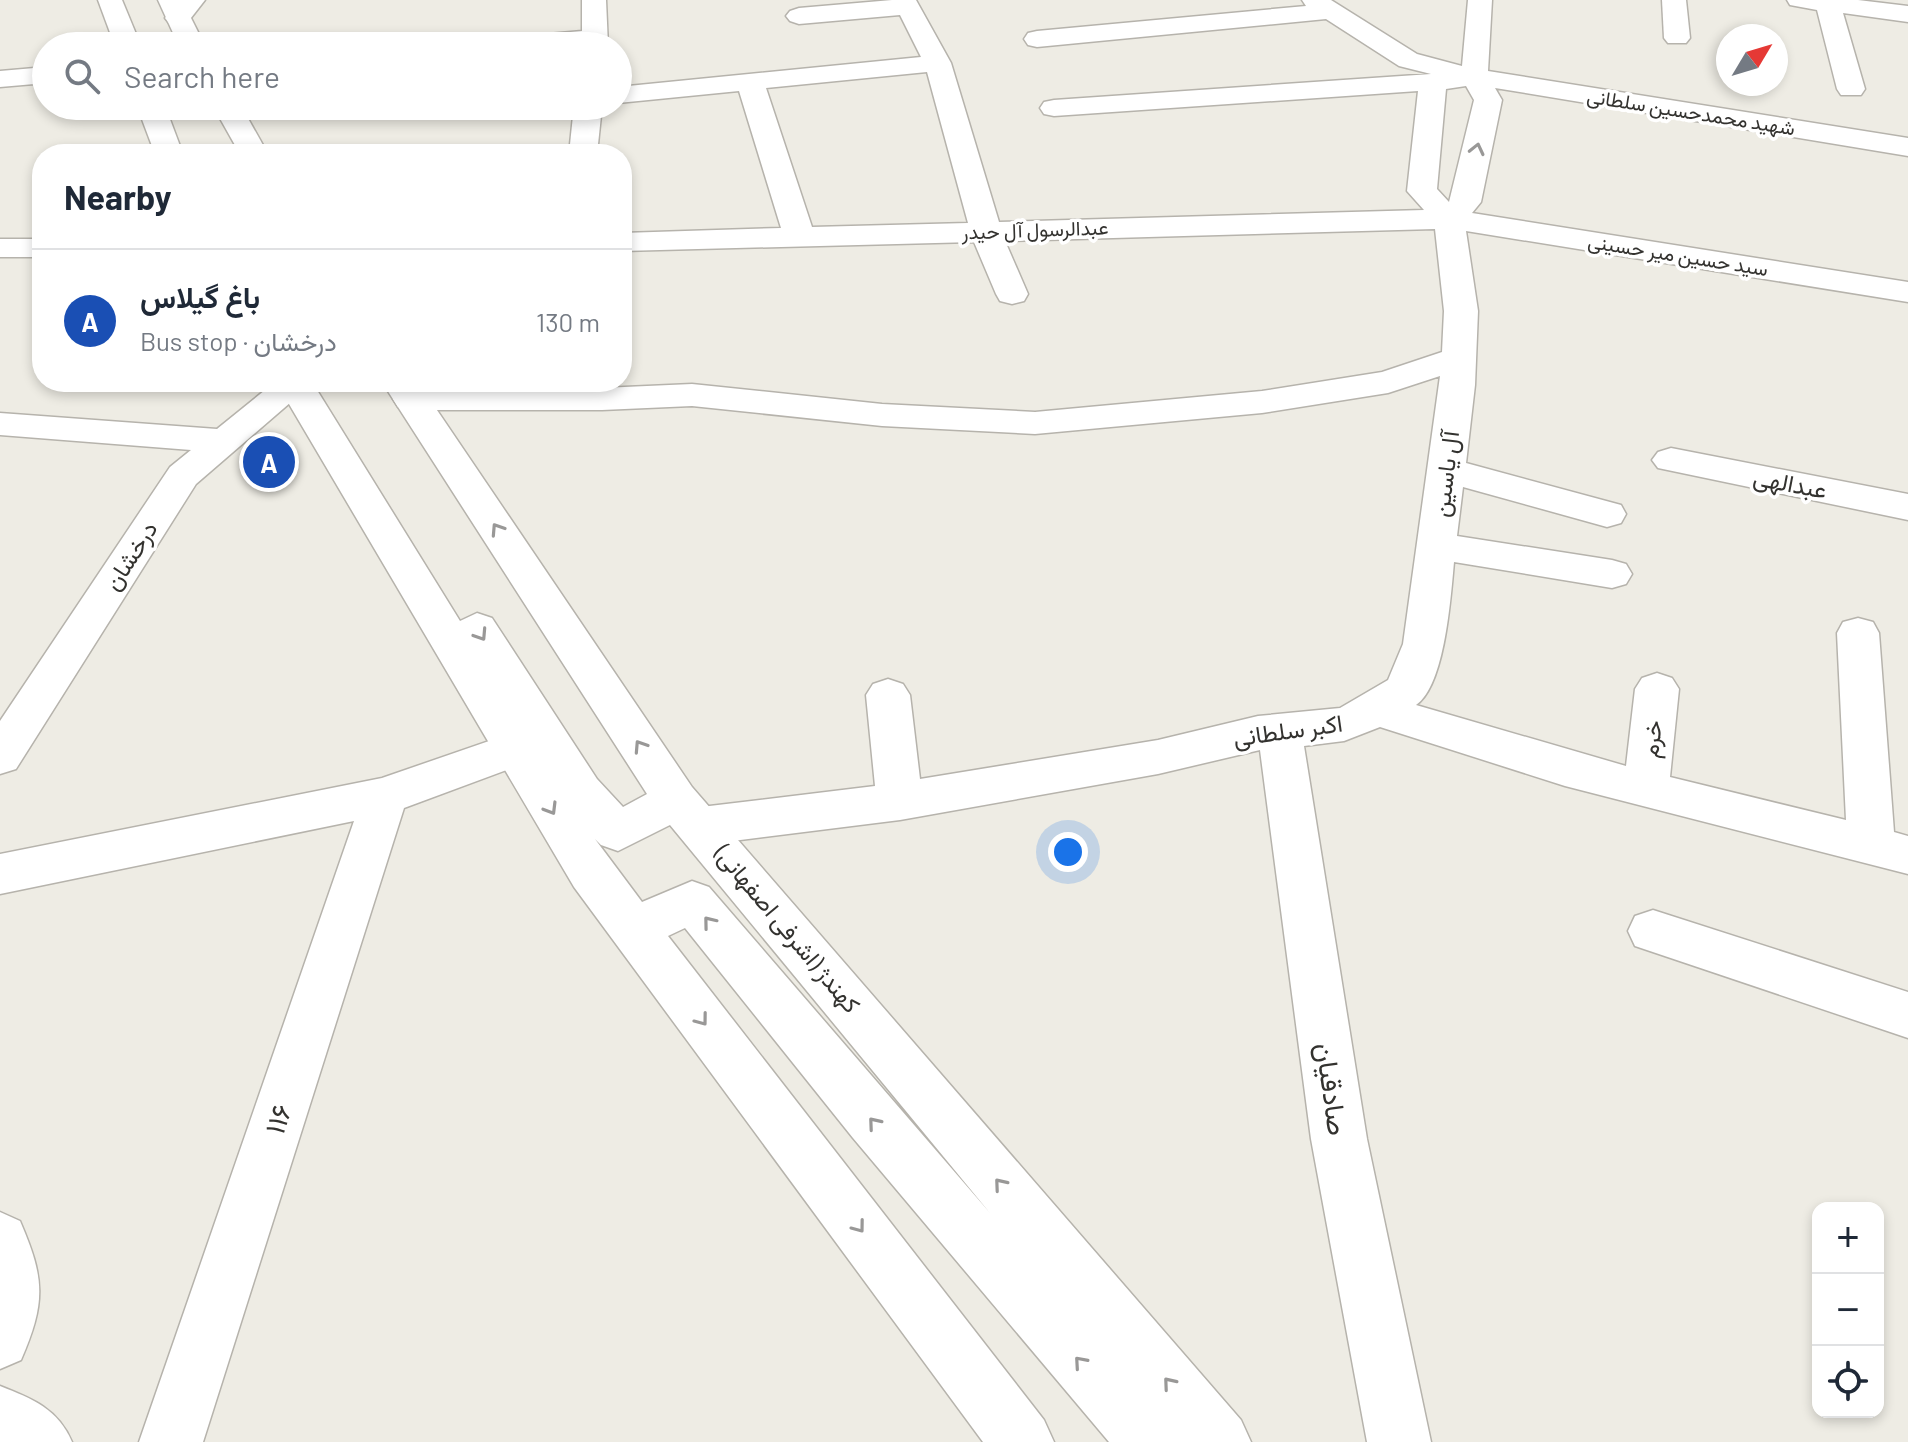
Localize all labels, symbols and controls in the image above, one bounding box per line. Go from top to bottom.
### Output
north arrow [1716,24,1788,96]
search box [32,32,632,120]
icon: search [60,54,104,98]
text: Search here [124,58,280,94]
street label: شهید محمدحسین سلطانی [1585,83,1797,141]
one-way arrow [1468,143,1485,156]
text: Nearby [64,176,172,217]
street label: عبدالرسول آل حیدر [960,214,1109,246]
street label: سید حسین میر حسینی [1586,228,1770,282]
text: باغ گیلاس [140,278,260,314]
text: A [81,306,99,337]
text: 130 m [536,306,600,337]
text: Bus stop · درخشان [140,325,337,356]
street label: آل یاسین [1425,427,1465,519]
pin: A [243,432,295,492]
street label: عبدالهی [1751,461,1830,506]
street label: درخشان [97,515,164,596]
one-way arrow [492,523,507,537]
one-way arrow [471,626,486,640]
street label: اکبر سلطانی [1231,707,1345,754]
street label: خرم [1634,718,1670,760]
one-way arrow [635,740,650,754]
one-way arrow [542,800,557,815]
your location [1048,832,1088,872]
street label: کهندژ (اشرفی اصفهانی) [707,837,867,1019]
one-way arrow [704,916,719,931]
one-way arrow [692,1012,706,1026]
street label: صادقیان [1310,1040,1356,1137]
street label: ۱۱۶ [256,1099,298,1138]
one-way arrow [869,1117,884,1132]
one-way arrow [995,1179,1010,1194]
map controls [1812,1202,1884,1418]
button: + [1812,1202,1884,1274]
one-way arrow [849,1219,863,1233]
button: − [1812,1274,1884,1346]
button: locate [1812,1346,1884,1418]
one-way arrow [1075,1357,1090,1371]
one-way arrow [1164,1377,1179,1392]

